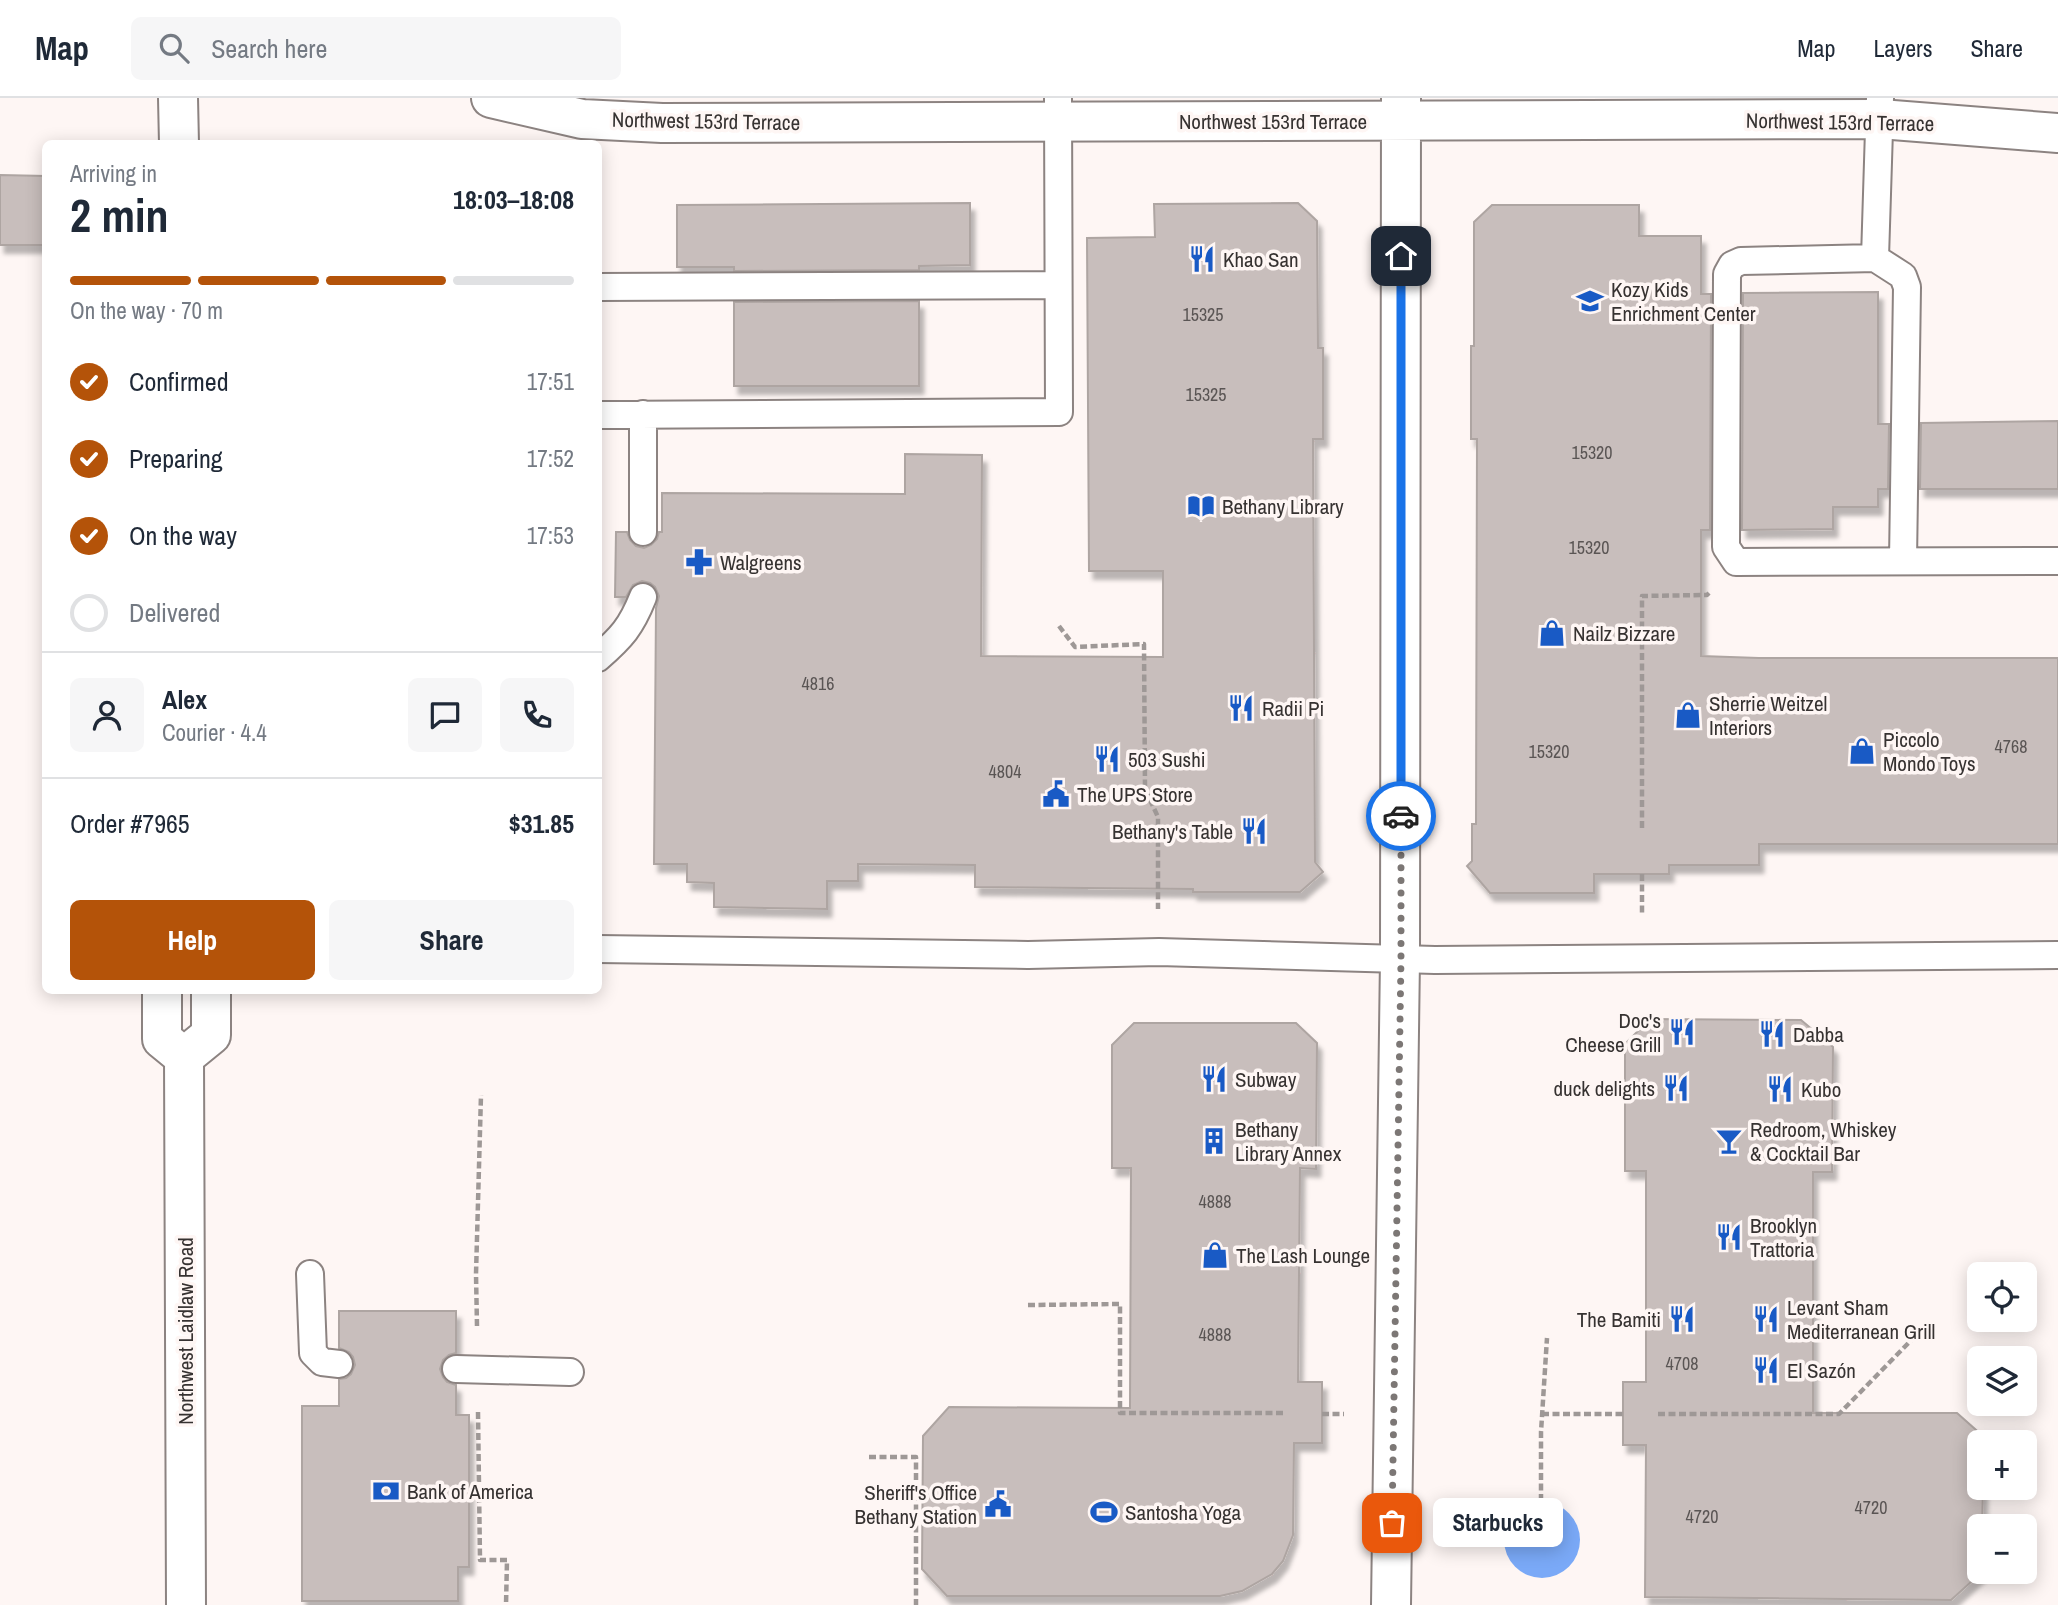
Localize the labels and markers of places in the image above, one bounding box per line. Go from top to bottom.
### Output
pin [1371,226,1431,286]
restaurant icon: Khao San [1187,244,1217,274]
place label: Khao San [1223,245,1299,274]
place label: Kozy Kids Enrichment Center [1611,275,1756,328]
school or university icon: Kozy Kids Enrichment Center [1575,286,1605,316]
library icon: Bethany Library [1186,491,1216,521]
place label: Bethany Library [1222,492,1344,521]
pharmacy icon: Walgreens [684,547,714,577]
place label: Walgreens [720,548,802,577]
shop icon: Nailz Bizzare [1537,618,1567,648]
place label: Nailz Bizzare [1573,619,1675,648]
place label: Sherrie Weitzel Interiors [1709,689,1827,742]
restaurant icon: Radii Pi [1226,693,1256,723]
place label: Radii Pi [1262,694,1324,723]
shop icon: Sherrie Weitzel Interiors [1673,700,1703,730]
place label: Piccolo Mondo Toys [1883,725,1976,778]
shop icon: Piccolo Mondo Toys [1847,736,1877,766]
restaurant icon: 503 Sushi [1092,744,1122,774]
place label: 503 Sushi [1128,745,1206,774]
public building icon: The UPS Store [1041,779,1071,809]
place label: The UPS Store [1077,780,1193,809]
restaurant icon: Bethany's Table [1239,816,1269,846]
place label: Bethany's Table [1112,817,1233,846]
place label: Doc's Cheese Grill [1565,1006,1661,1059]
restaurant icon: Doc's Cheese Grill [1667,1017,1697,1047]
restaurant icon: Dabba [1757,1019,1787,1049]
place label: Dabba [1793,1020,1844,1049]
restaurant icon: Subway [1199,1064,1229,1094]
place label: Subway [1235,1065,1297,1094]
restaurant icon: duck delights [1661,1073,1691,1103]
place label: duck delights [1554,1074,1655,1103]
restaurant icon: Kubo [1765,1074,1795,1104]
place label: Kubo [1801,1075,1841,1104]
place label: Bethany Library Annex [1235,1115,1342,1168]
place label: Redroom, Whiskey & Cocktail Bar [1750,1115,1897,1168]
building icon: Bethany Library Annex [1199,1126,1229,1156]
bar icon: Redroom, Whiskey & Cocktail Bar [1714,1126,1744,1156]
place label: Brooklyn Trattoria [1750,1211,1817,1264]
restaurant icon: Brooklyn Trattoria [1714,1222,1744,1252]
shop icon: The Lash Lounge [1200,1240,1230,1270]
place label: The Lash Lounge [1236,1241,1370,1270]
place label: Levant Sham Mediterranean Grill [1787,1293,1935,1346]
restaurant icon: The Bamiti [1667,1304,1697,1334]
restaurant icon: Levant Sham Mediterranean Grill [1751,1304,1781,1334]
place label: The Bamiti [1577,1305,1661,1334]
restaurant icon: El Sazón [1751,1355,1781,1385]
place label: El Sazón [1787,1356,1856,1385]
bank icon: Bank of America [371,1476,401,1506]
place label: Bank of America [407,1477,534,1506]
place label: Sheriff's Office Bethany Station [854,1478,977,1531]
public building icon: Sheriff's Office Bethany Station [983,1489,1013,1519]
pin [1362,1493,1422,1553]
sports icon: Santosha Yoga [1089,1497,1119,1527]
place label: Santosha Yoga [1125,1498,1242,1527]
callout: Starbucks [1434,1498,1564,1548]

